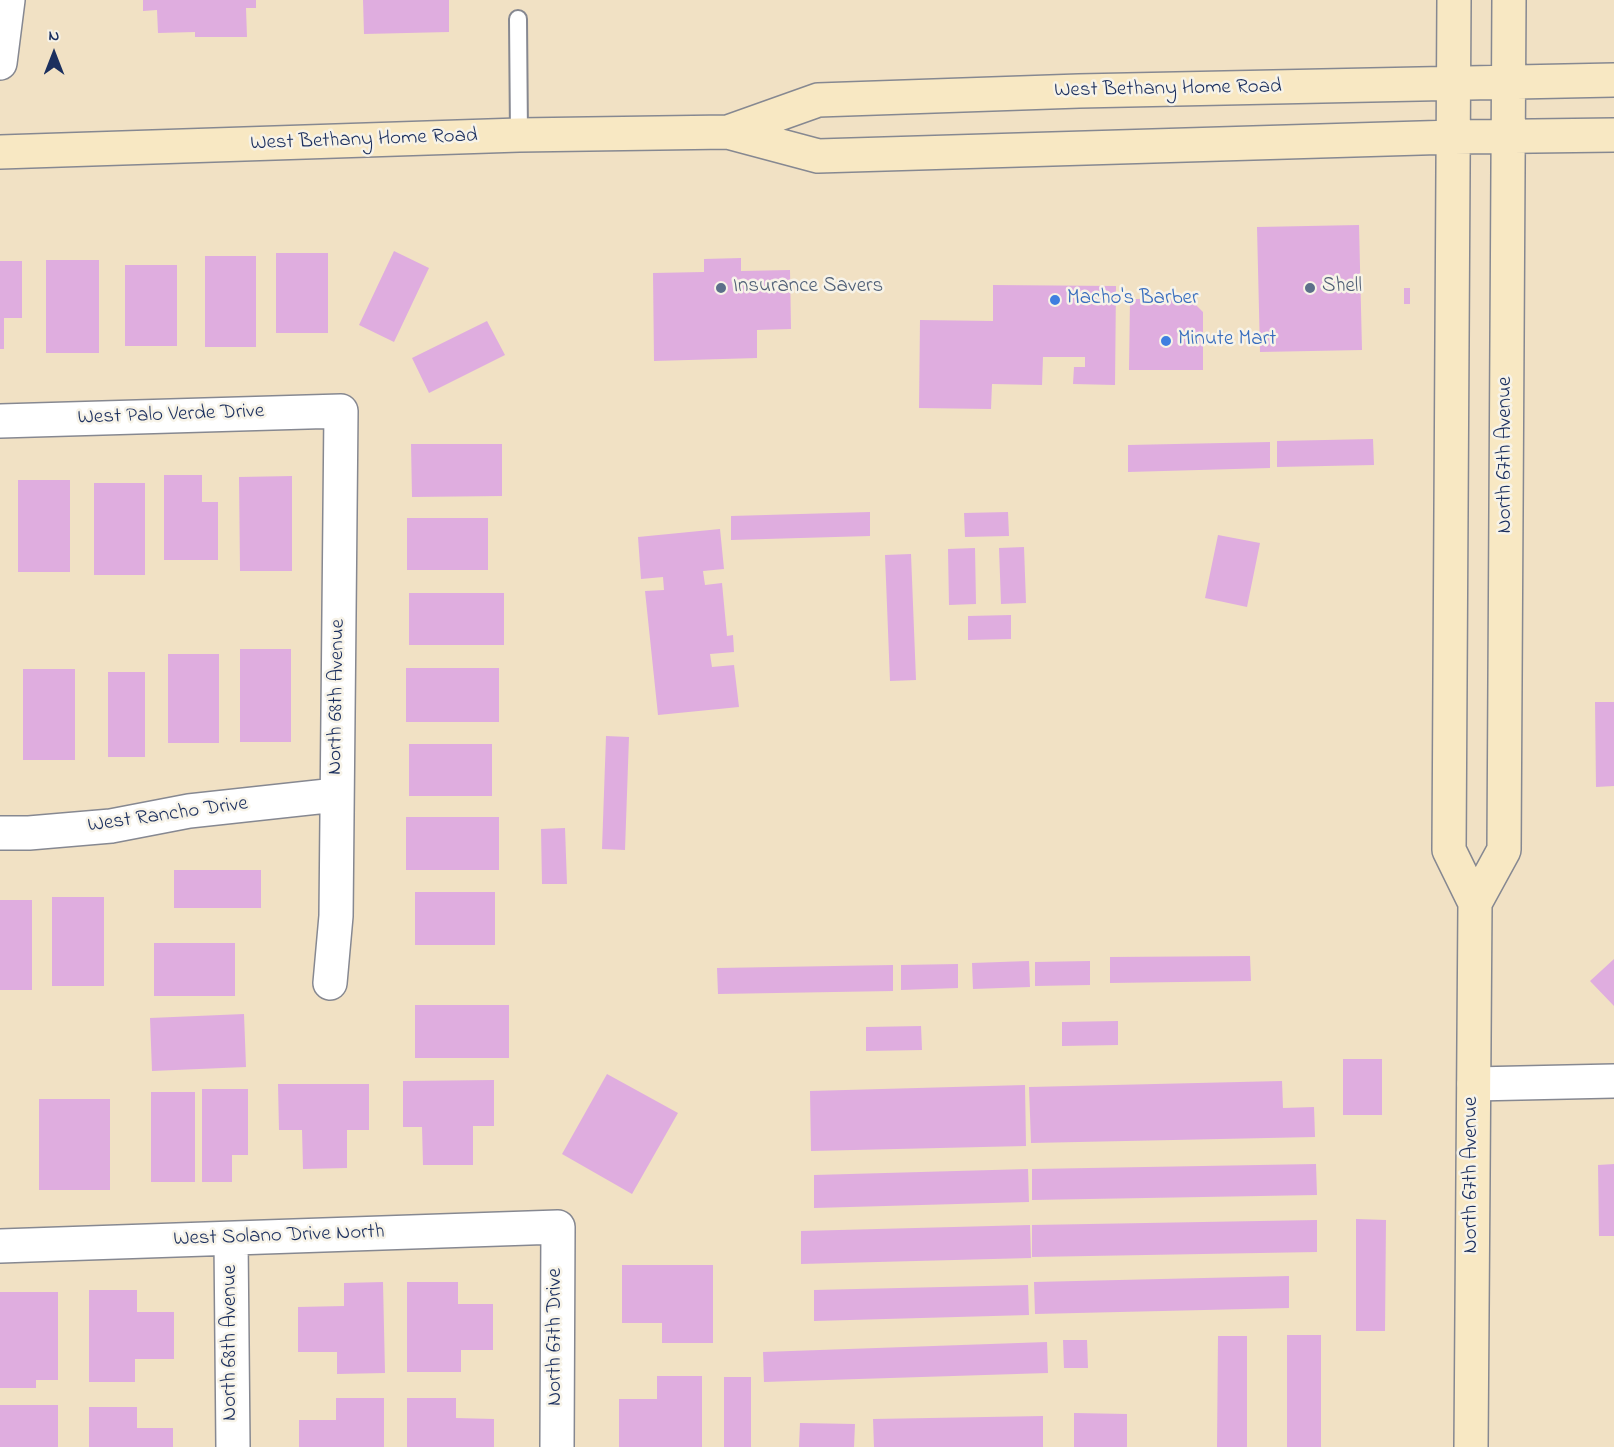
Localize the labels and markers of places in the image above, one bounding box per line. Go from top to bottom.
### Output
place label: Insurance Savers [733,275,883,301]
place label: Shell [1322,275,1362,301]
marker: Insurance Savers [714,281,728,295]
marker: Shell [1303,281,1317,295]
place label: Macho's Barber [1067,287,1198,313]
marker: Macho's Barber [1048,293,1062,307]
place label: Minute Mart [1178,328,1276,354]
marker: Minute Mart [1159,334,1173,348]

